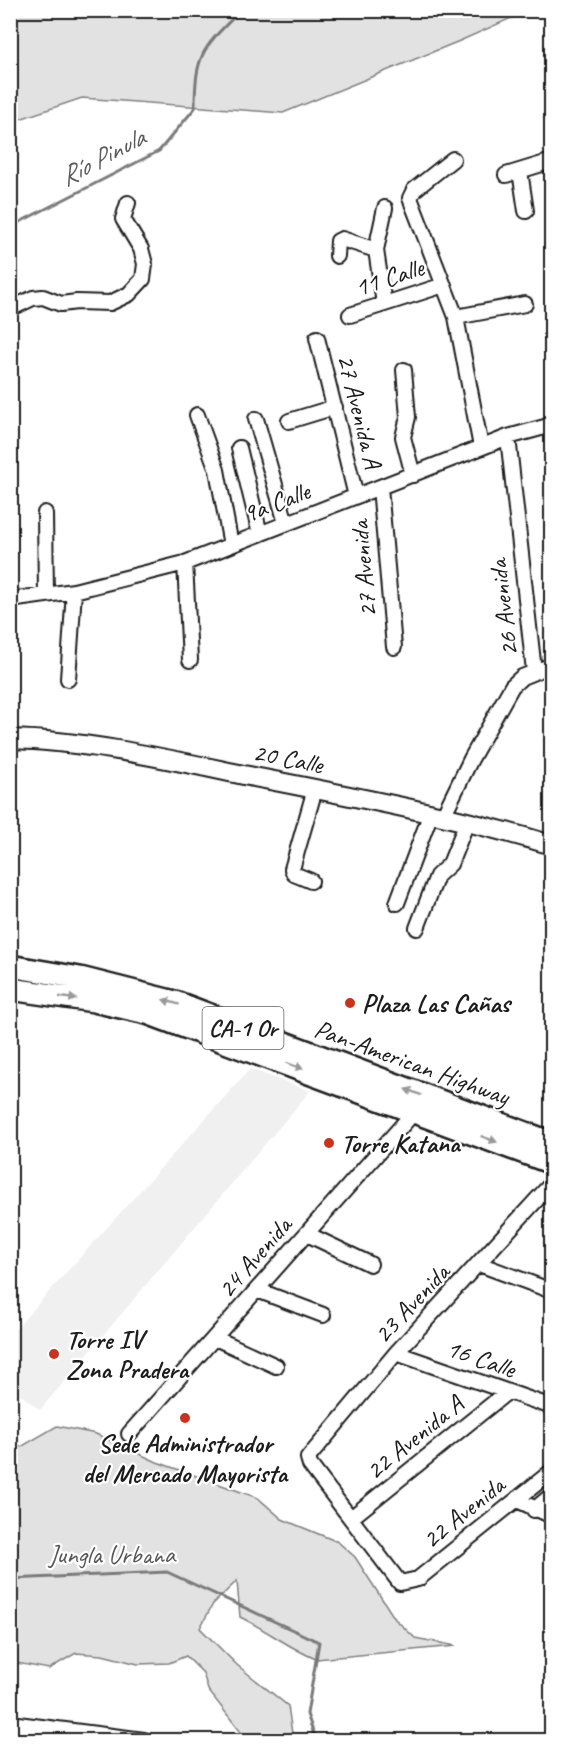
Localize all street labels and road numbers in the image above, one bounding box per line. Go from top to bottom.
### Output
street label: 11 Calle [350,250,429,304]
street label: 27 Avenida A [329,351,390,473]
street label: 9a Calle [238,474,316,530]
street label: 27 Avenida [343,517,384,619]
street label: 26 Avenida [481,555,526,658]
street label: 20 Calle [250,736,327,782]
road number: CA-1 Or [202,1007,284,1049]
street label: Pan-American Highway [310,1012,516,1114]
street label: 24 Avenida [210,1208,300,1305]
street label: 23 Avenida [366,1255,458,1350]
street label: 16 Calle [442,1331,521,1386]
street label: 22 Avenida A [359,1387,471,1487]
street label: 22 Avenida [415,1468,513,1556]

